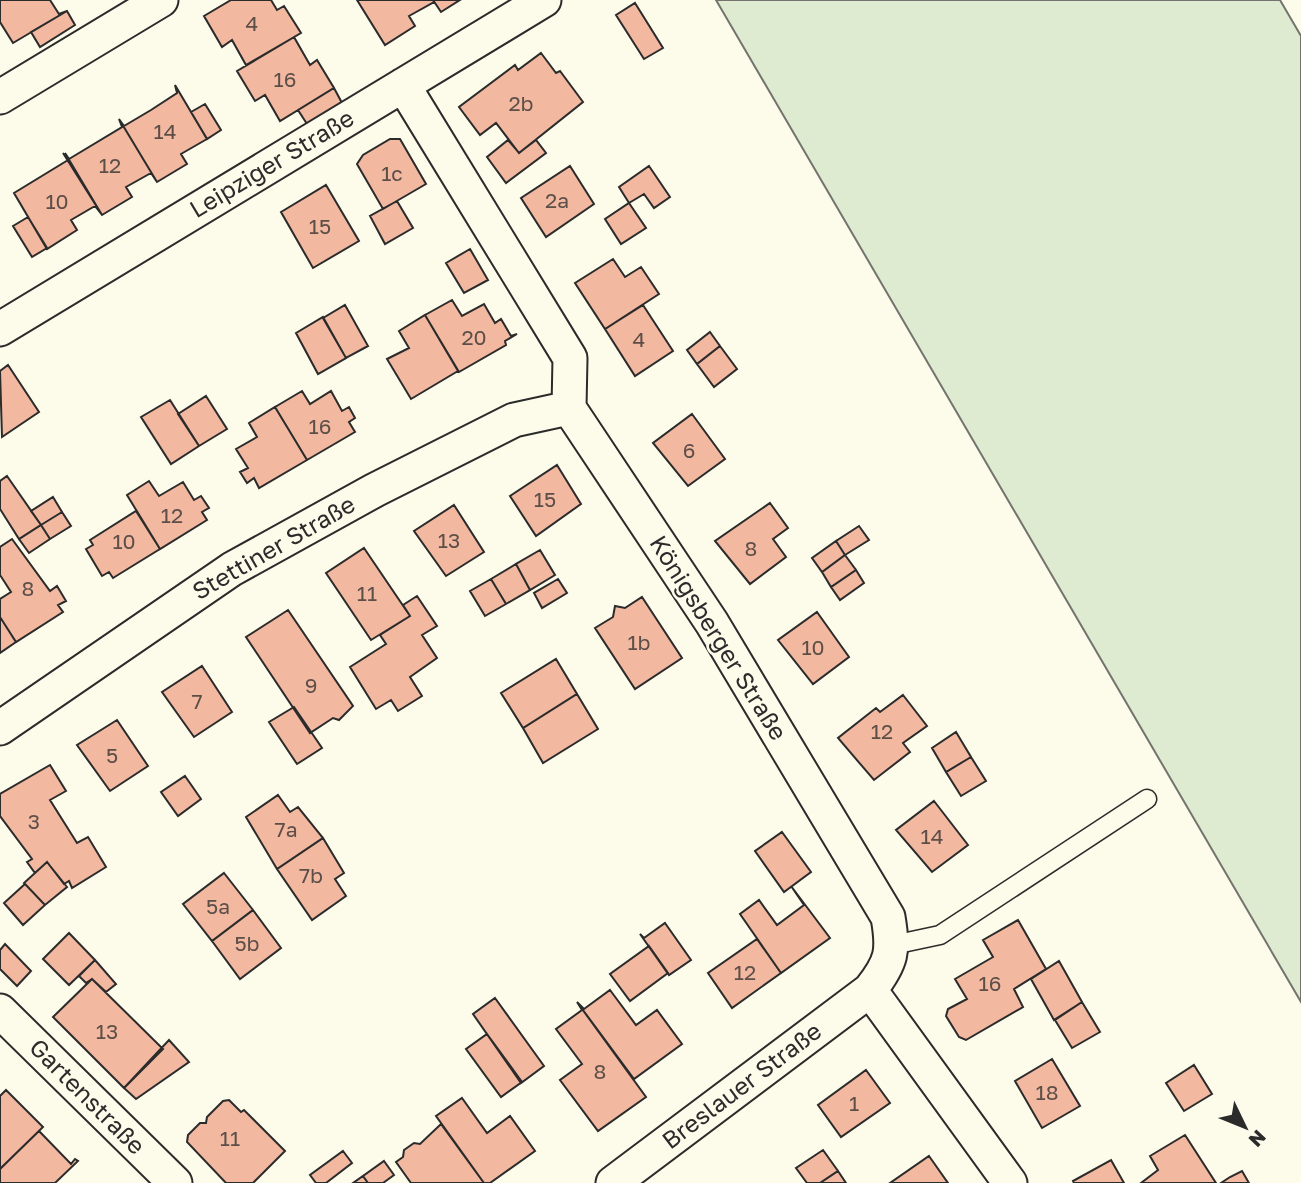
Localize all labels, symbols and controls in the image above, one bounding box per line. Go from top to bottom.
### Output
house number: 4 [246,10,258,36]
house number: 16 [274,66,296,92]
house number: 2b [508,90,534,116]
street label: Leipziger Straße [184,102,359,223]
house number: 14 [154,118,177,144]
house number: 12 [99,152,121,178]
house number: 1c [381,160,403,186]
house number: 2a [545,187,569,213]
house number: 10 [45,188,69,214]
house number: 15 [309,213,331,239]
house number: 20 [461,324,487,350]
house number: 4 [633,326,645,352]
house number: 16 [309,413,331,439]
house number: 6 [683,437,695,463]
house number: 15 [534,486,556,512]
street label: Stettiner Straße [187,488,360,605]
house number: 12 [161,502,183,528]
house number: 13 [438,527,460,553]
house number: 10 [112,528,136,554]
street label: Königsberger Straße [644,529,794,745]
house number: 8 [745,535,757,561]
house number: 8 [22,575,34,601]
house number: 11 [357,580,377,606]
house number: 1b [627,629,651,655]
house number: 10 [801,634,825,660]
house number: 9 [305,672,317,698]
house number: 7 [191,688,203,714]
house number: 12 [871,718,893,744]
house number: 5 [106,742,118,768]
house number: 3 [28,808,40,834]
house number: 7a [275,816,298,842]
house number: 14 [921,823,944,849]
house number: 7b [299,862,323,888]
house number: 5a [206,893,230,919]
house number: 5b [234,930,260,956]
house number: 12 [734,959,756,985]
house number: 16 [979,970,1001,996]
street label: Breslauer Straße [656,1015,826,1154]
house number: 13 [96,1018,118,1044]
street label: Gartenstraße [24,1032,152,1160]
house number: 8 [594,1058,606,1084]
house number: 18 [1036,1079,1059,1105]
house number: 1 [849,1090,859,1116]
north arrow [1210,1092,1280,1162]
house number: 11 [220,1125,240,1151]
text: N [1244,1126,1271,1152]

